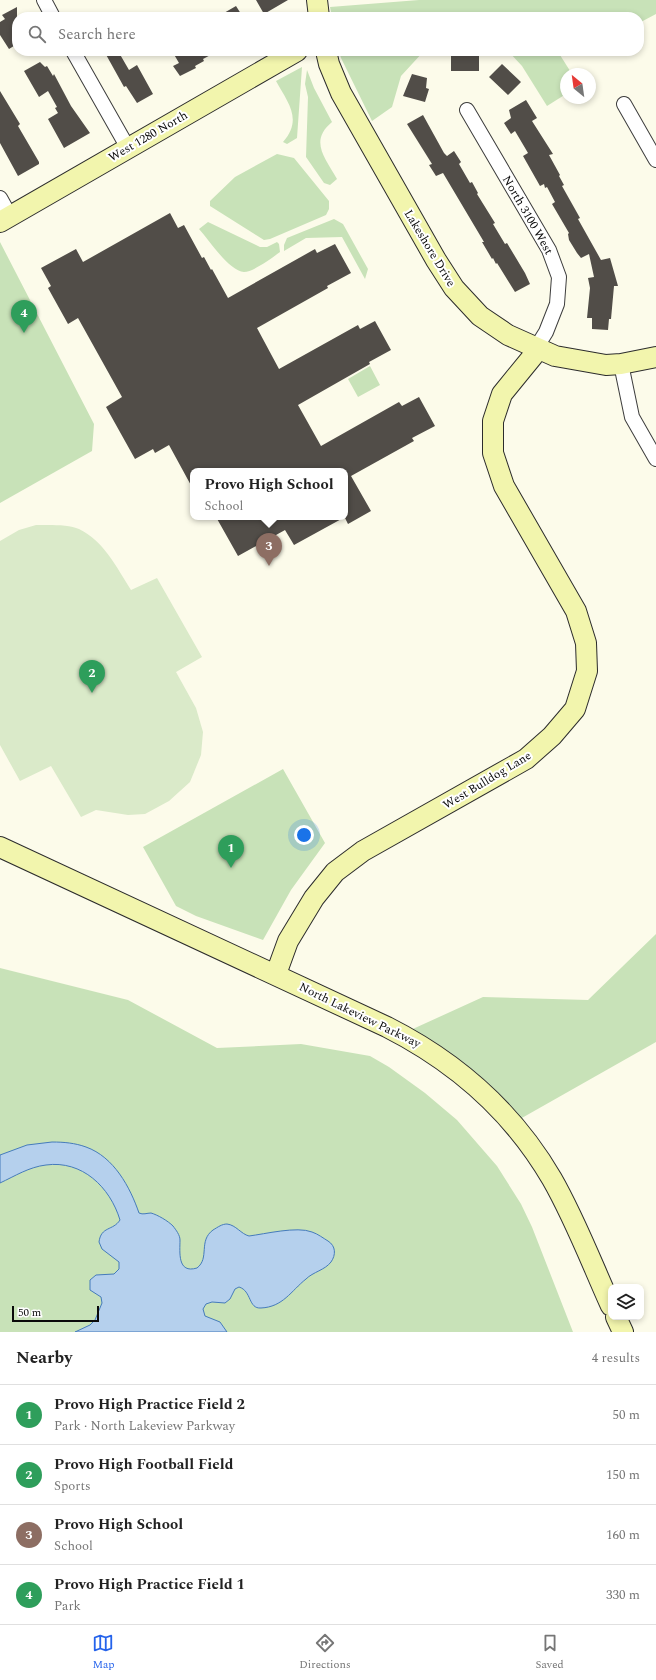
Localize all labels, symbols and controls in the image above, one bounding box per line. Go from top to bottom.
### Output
search box [12,12,644,56]
icon: search [26,23,48,45]
text: Search here [58,23,136,46]
north arrow [560,68,596,104]
street label: West 1280 North [105,106,191,167]
street label: North 3100 West [497,172,558,258]
street label: Lakeshore Drive [399,206,460,291]
pin: 4 [11,300,37,333]
popup [190,468,348,520]
text: Provo High School [204,473,334,496]
text: School [204,496,243,516]
pin: 3 [256,533,282,566]
pin: 2 [79,660,105,693]
street label: West Bulldog Lane [439,746,535,814]
your location [294,825,314,845]
pin: 1 [218,835,244,868]
street label: North Lakeview Parkway [296,978,425,1054]
map controls [608,1284,644,1320]
button: layers [608,1284,644,1320]
scale bar [12,1304,99,1323]
text: 50 m [18,1304,41,1321]
text: Nearby [16,1345,72,1371]
text: 4 results [592,1348,640,1368]
text: Provo High Practice Field 2 [54,1393,245,1416]
text: 1 [25,1405,33,1425]
text: 50 m [613,1405,640,1425]
text: Park · North Lakeview Parkway [54,1416,235,1436]
text: Provo High Football Field [54,1453,233,1476]
text: 2 [25,1465,33,1485]
text: 150 m [606,1465,640,1485]
text: Sports [54,1476,91,1496]
text: Provo High School [54,1513,183,1536]
text: 3 [25,1525,33,1545]
text: 160 m [606,1525,640,1545]
text: School [54,1536,93,1556]
text: Provo High Practice Field 1 [54,1573,245,1596]
text: 4 [25,1585,33,1605]
text: 330 m [606,1585,640,1605]
text: Park [54,1596,81,1616]
tab: Map [92,1632,115,1673]
tab: Directions [299,1632,351,1673]
tab: Saved [535,1632,564,1673]

